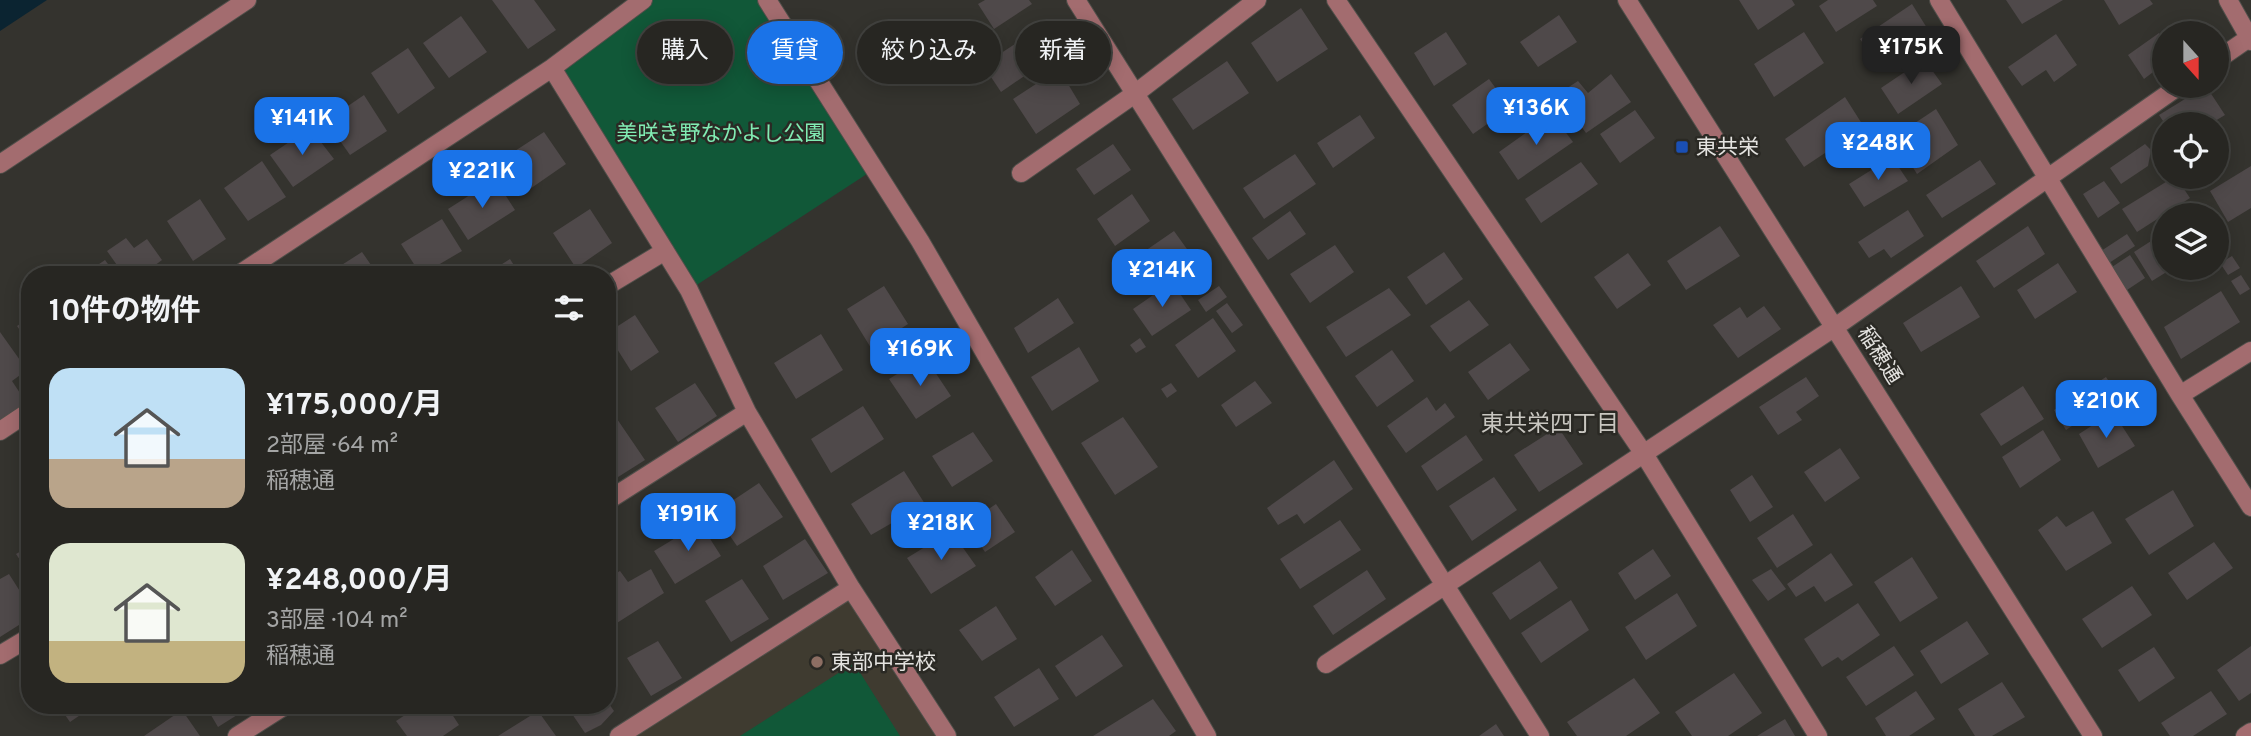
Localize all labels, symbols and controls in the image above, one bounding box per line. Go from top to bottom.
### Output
chip: 購入 [637,21,733,84]
chip: 賃貸 [747,21,843,84]
chip: 絞り込み [857,21,1001,84]
chip: 新着 [1015,21,1111,84]
north arrow [2152,21,2230,98]
map controls [2152,21,2229,280]
pin: ¥175K [1862,27,1960,86]
text: ¥175K [1878,34,1944,63]
pin: ¥136K [1487,88,1585,147]
text: ¥136K [1502,95,1570,124]
pin: ¥141K [253,97,351,157]
text: ¥141K [270,105,334,134]
button: locate [2152,112,2229,189]
park label: 美咲き野なかよし公園 [617,121,825,148]
pin: ¥248K [1829,122,1927,182]
text: ¥248K [1841,130,1915,159]
place label: 東共栄 [1696,135,1759,162]
marker: 東共栄 [1674,139,1690,155]
pin: ¥221K [433,150,531,210]
text: ¥221K [448,158,516,187]
button: layers [2152,203,2229,280]
pin: ¥214K [1113,250,1211,309]
text: ¥214K [1128,257,1196,286]
icon: filters [550,289,588,327]
text: 10件の物件 [49,294,201,331]
street label: 稲穂通 [1851,322,1907,390]
pin: ¥169K [871,328,969,388]
text: ¥169K [886,336,954,365]
pin: ¥210K [2057,380,2155,440]
text: ¥175,000/月 [266,388,443,425]
text: ¥210K [2072,388,2140,417]
icon: home [105,396,189,480]
district label: 東共栄四丁目 [1481,411,1619,440]
text: 2部屋 · 64 m² [266,432,398,461]
text: 稲穂通 [266,468,335,497]
pin: ¥191K [639,494,737,553]
text: ¥191K [657,501,719,530]
pin: ¥218K [892,503,990,562]
text: ¥218K [907,510,975,539]
text: ¥248,000/月 [266,563,453,600]
icon: home [105,571,189,655]
text: 3部屋 · 104 m² [266,607,408,636]
text: 稲穂通 [266,643,335,672]
place label: 東部中学校 [831,650,936,677]
marker: 東部中学校 [809,654,825,670]

